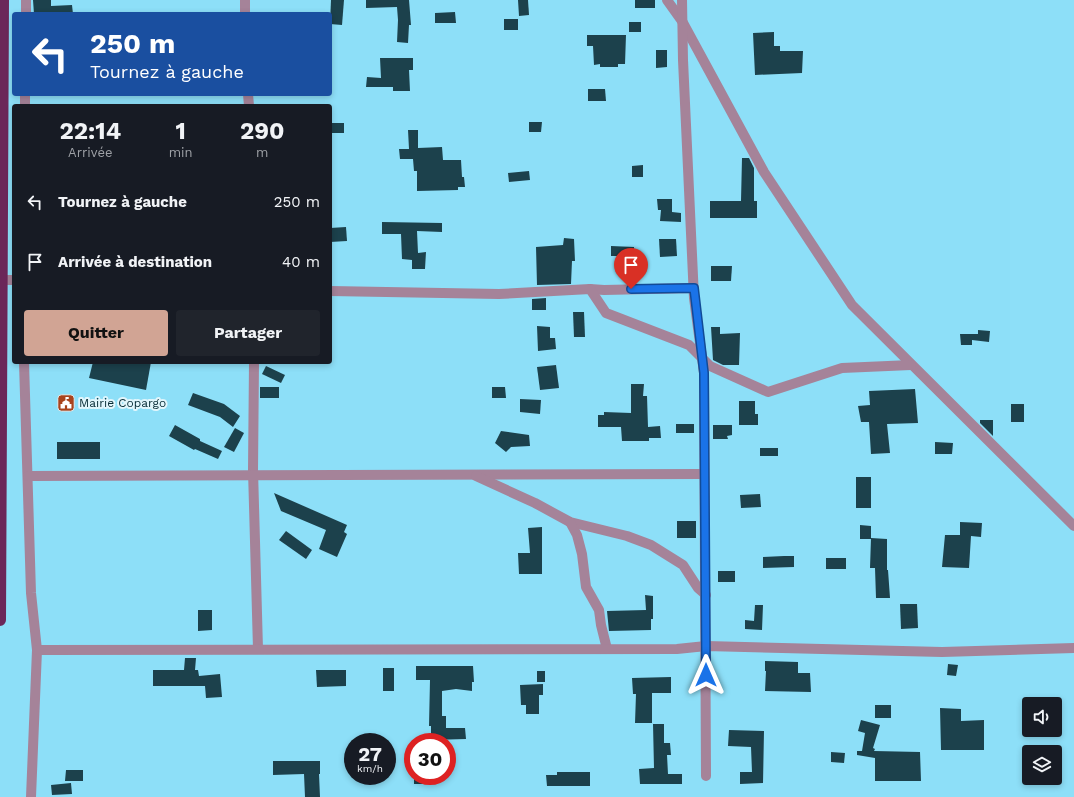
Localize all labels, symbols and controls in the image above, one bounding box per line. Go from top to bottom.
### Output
text: 250 m [90,27,175,60]
icon: left [24,28,76,80]
text: Tournez à gauche [90,61,244,82]
text: 22:14 [59,117,121,145]
text: 1 [175,117,186,145]
text: 290 [240,117,285,145]
text: Arrivée [68,145,113,160]
text: min [169,145,193,160]
text: m [256,145,268,160]
icon: left [24,191,46,213]
text: Tournez à gauche [58,193,187,211]
text: 250 m [274,193,320,211]
pin [614,248,648,289]
icon: arrive [24,251,46,273]
text: Arrivée à destination [58,253,212,271]
text: 40 m [282,253,320,271]
icon: arrive [620,254,642,276]
button: Quitter [24,310,168,356]
button: Partager [176,310,320,356]
public building icon: Mairie Copargo [56,393,76,413]
place label: Mairie Copargo [79,396,166,410]
position arrow [685,654,727,696]
map controls [1022,697,1062,785]
button: sound [1022,697,1062,737]
speed limit sign: 30 [404,733,456,785]
text: 27 [358,742,382,766]
button: layers [1022,745,1062,785]
text: km/h [357,763,383,774]

